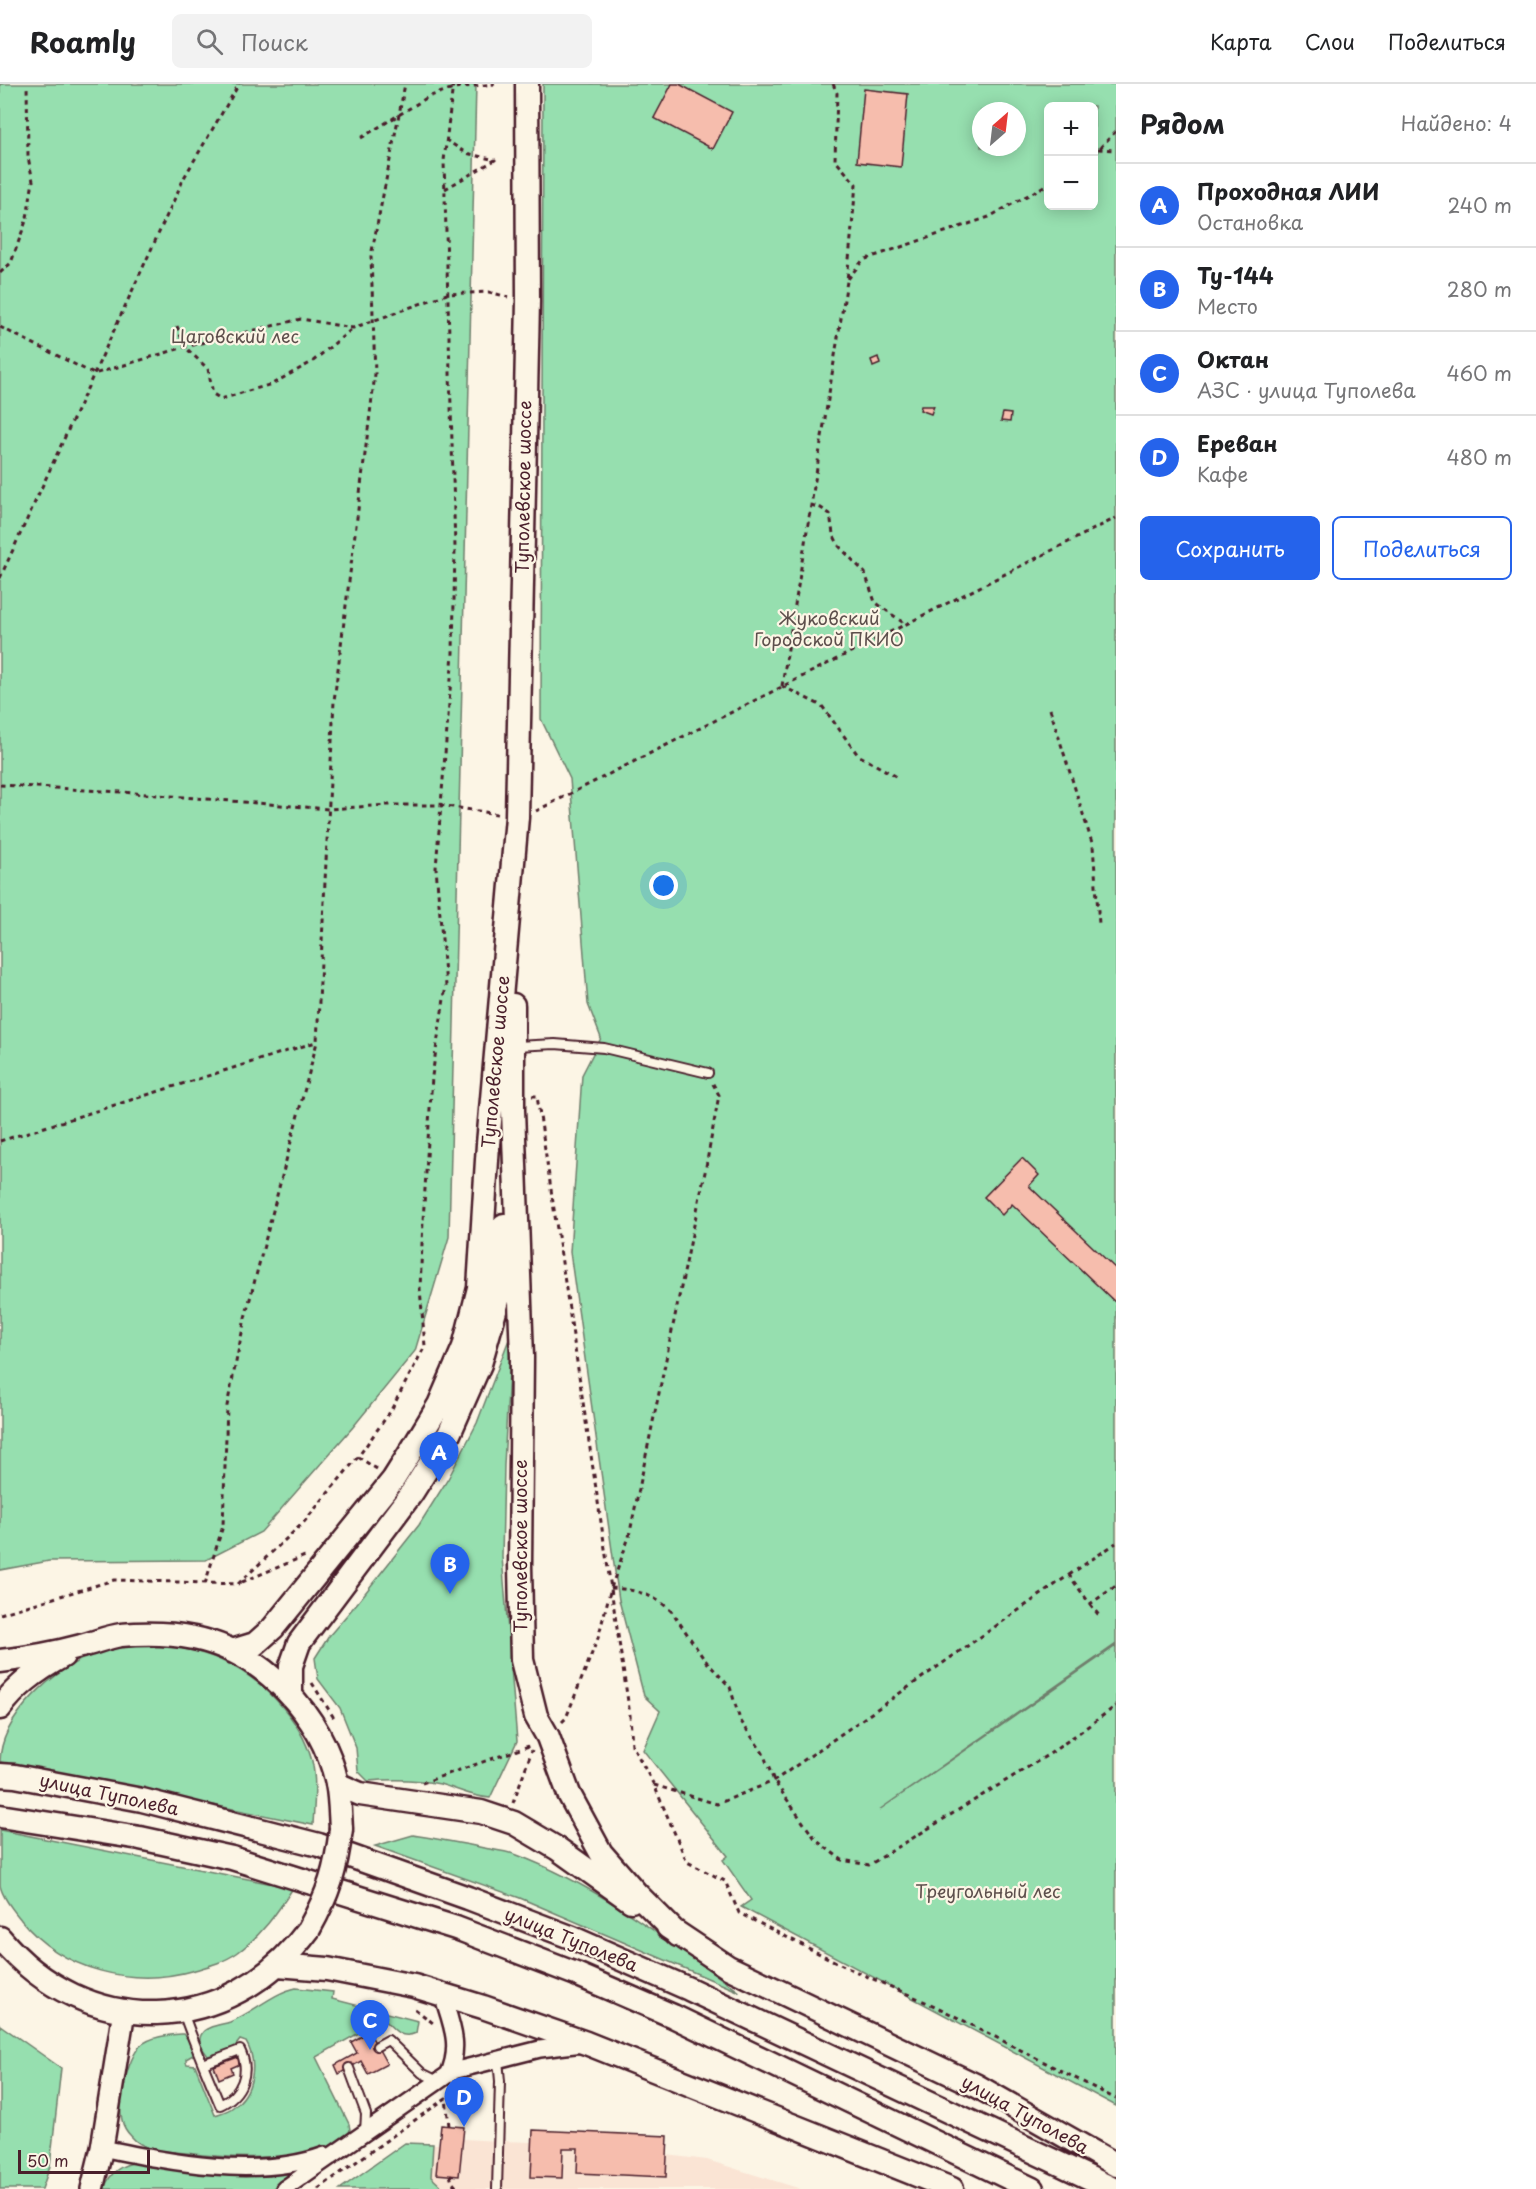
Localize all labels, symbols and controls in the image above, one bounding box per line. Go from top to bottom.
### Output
search box [172,14,592,68]
text: Roamly [30,20,136,63]
icon: search [193,25,226,58]
text: Поиск [241,25,308,58]
text: Карта [1210,25,1272,57]
text: Слои [1305,25,1355,57]
text: Поделиться [1388,25,1506,57]
north arrow [972,102,1026,156]
map controls [1044,102,1098,210]
button: + [1044,102,1098,156]
text: Рядом [1140,104,1225,143]
text: Найдено: 4 [1401,108,1512,138]
button: − [1044,156,1098,210]
text: Проходная ЛИИ [1197,174,1380,207]
text: A [1152,190,1167,220]
text: 240 m [1447,190,1512,220]
text: Остановка [1197,207,1303,237]
text: Ty-144 [1197,258,1274,291]
text: B [1153,274,1166,304]
text: 280 m [1447,274,1512,304]
text: Место [1197,291,1258,321]
park label: Цаговский лес [171,322,299,349]
text: Октан [1197,342,1269,375]
text: C [1152,358,1167,388]
text: 460 m [1446,358,1512,388]
text: АЗС · улица Туполева [1197,375,1416,405]
street label: Туполевское шоссе [507,400,538,574]
text: Ереван [1197,426,1278,459]
text: D [1152,442,1167,472]
text: 480 m [1447,442,1512,472]
text: Кафе [1197,459,1248,489]
button: Сохранить [1140,516,1320,580]
button: Поделиться [1332,516,1512,580]
park label: Жуковский Городской ПКИО [754,604,904,652]
your location [649,871,678,900]
street label: Туполевское шоссе [474,974,516,1149]
pin: A [420,1432,458,1482]
street label: Туполевское шоссе [506,1459,533,1633]
pin: B [430,1544,470,1594]
street label: улица Туполева [37,1766,182,1822]
park label: Треугольный лес [915,1877,1061,1904]
street label: улица Туполева [501,1900,643,1978]
pin: C [350,2000,389,2050]
street label: улица Туполева [957,2067,1095,2160]
pin: D [444,2078,484,2127]
scale bar [18,2147,150,2174]
text: 50 m [27,2148,68,2172]

